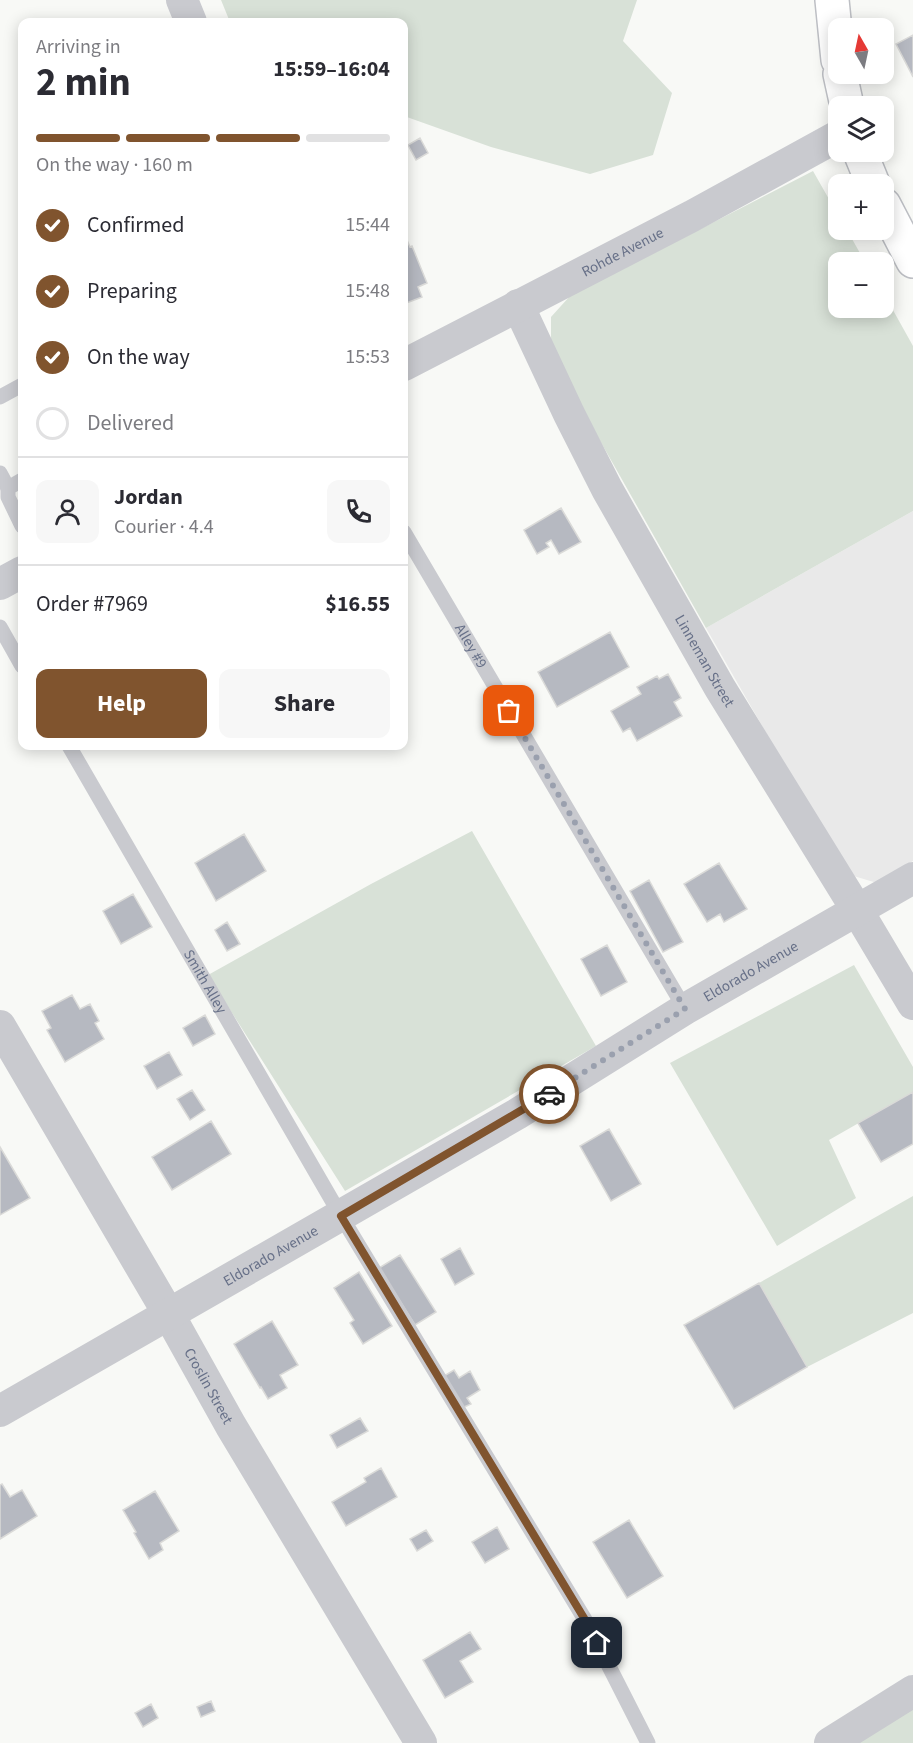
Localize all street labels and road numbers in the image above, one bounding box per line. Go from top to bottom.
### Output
street label: Rohde Avenue [578,222,667,282]
street label: Linneman Street [670,611,740,711]
street label: Alley #9 [450,620,492,672]
street label: Eldorado Avenue [699,936,802,1007]
street label: Smith Alley [178,946,232,1017]
street label: Eldorado Avenue [219,1220,322,1291]
street label: Croslin Street [179,1344,238,1428]

